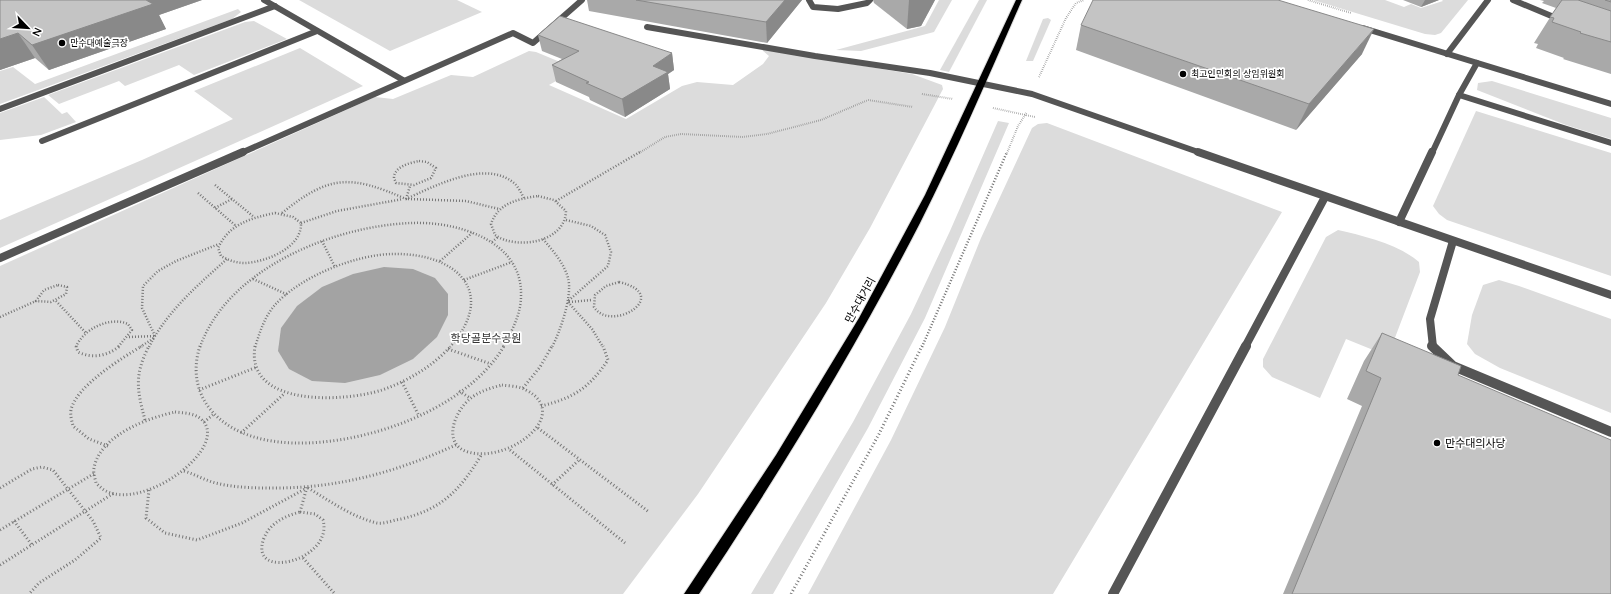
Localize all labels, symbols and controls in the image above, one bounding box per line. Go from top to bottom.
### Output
north arrow [8,8,48,48]
text: N [29,26,45,39]
place label: 만수대예술극장 [70,37,128,48]
marker: 만수대예술극장 [57,38,67,48]
place label: 최고인민회의 상임위원회 [1191,68,1285,79]
marker: 최고인민회의 상임위원회 [1178,69,1188,79]
street label: 만수대거리 [842,274,878,326]
park label: 학당골분수공원 [451,331,521,345]
place label: 만수대의사당 [1445,436,1506,450]
marker: 만수대의사당 [1432,438,1442,448]

